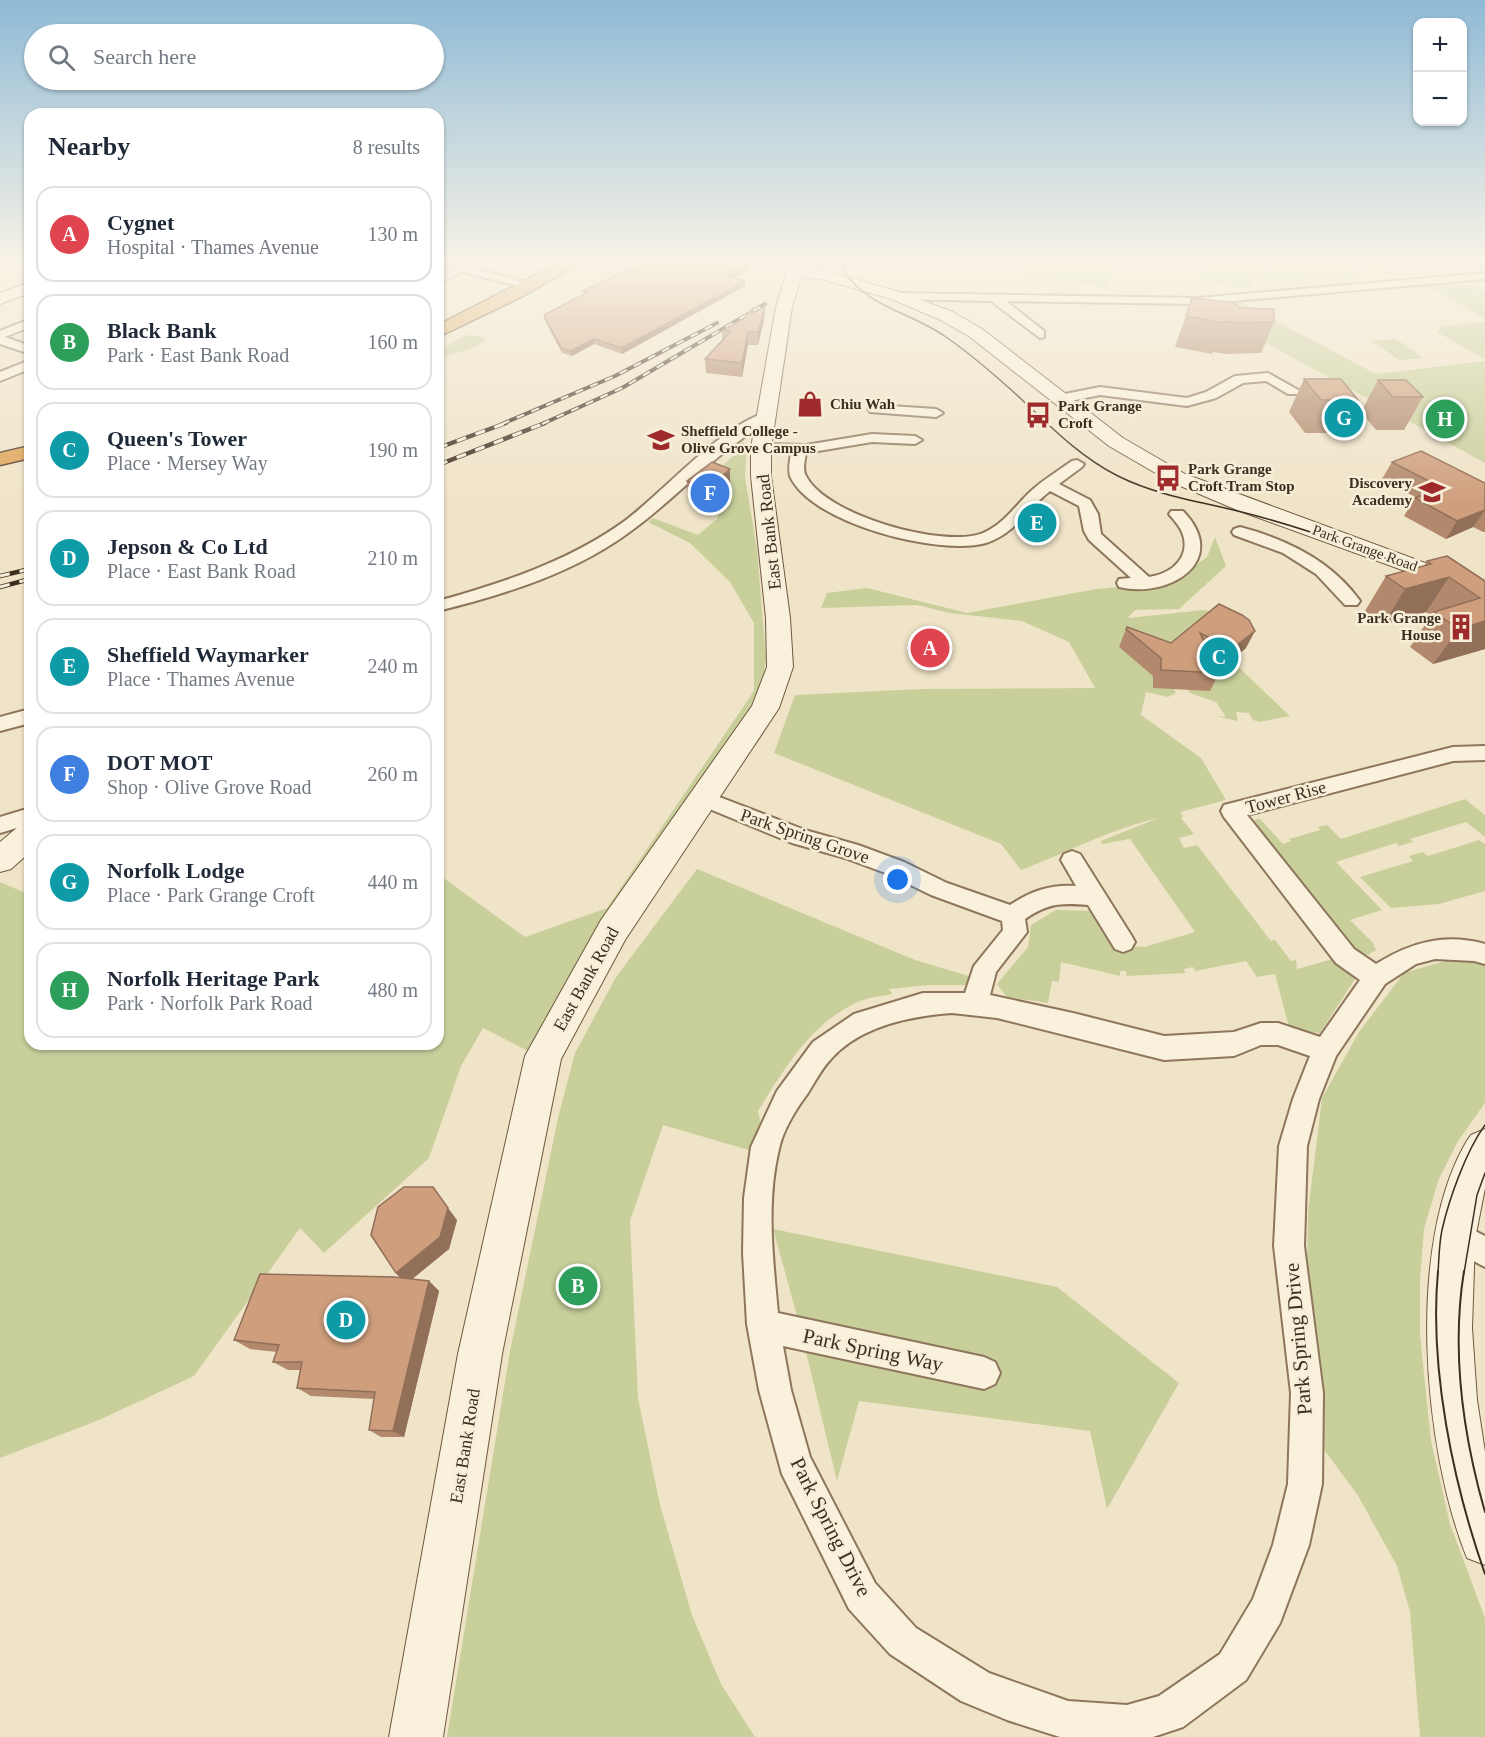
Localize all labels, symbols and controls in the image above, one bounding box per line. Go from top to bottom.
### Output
map controls [1413,18,1467,126]
button: + [1413,18,1467,72]
search box [24,24,444,90]
icon: search [45,41,78,74]
text: Search here [93,44,196,69]
button: − [1413,72,1467,126]
text: Nearby [48,132,130,161]
text: 8 results [353,136,420,158]
text: Cygnet [107,210,174,235]
text: A [62,223,77,245]
text: 130 m [367,223,418,245]
text: Hospital · Thames Avenue [107,236,319,258]
text: Black Bank [107,318,216,343]
text: B [63,331,76,353]
text: 160 m [367,331,418,353]
text: Park · East Bank Road [107,344,289,366]
shop icon: Chiu Wah [795,389,825,419]
place label: Chiu Wah [830,396,896,412]
pin: G [1324,396,1364,440]
pin: H [1426,396,1464,442]
place label: Park Grange Croft [1058,398,1142,431]
bus stop icon: Park Grange Croft [1023,400,1053,430]
place label: Sheffield College - Olive Grove Campus [681,423,816,456]
school or university icon: Sheffield College - Olive Grove Campus [646,425,676,455]
text: Queen's Tower [107,426,247,451]
text: C [62,439,77,461]
text: 190 m [367,439,418,461]
text: Place · Mersey Way [107,452,268,474]
place label: Park Grange Croft Tram Stop [1188,461,1295,494]
bus stop icon: Park Grange Croft Tram Stop [1153,463,1183,493]
pin: F [690,470,730,516]
street label: East Bank Road [753,473,785,591]
place label: Discovery Academy [1349,475,1412,508]
school or university icon: Discovery Academy [1417,477,1447,507]
pin: E [1018,500,1056,546]
street label: Park Grange Road [1310,522,1420,575]
text: Jepson & Co Ltd [107,534,268,559]
text: D [62,547,77,569]
text: 210 m [367,547,418,569]
text: Place · East Bank Road [107,560,296,582]
place label: Park Grange House [1357,610,1441,643]
building icon: Park Grange House [1446,612,1476,642]
pin: A [910,626,950,670]
pin: C [1200,634,1238,680]
text: Sheffield Waymarker [107,642,309,667]
text: E [63,655,76,677]
text: 240 m [367,655,418,677]
text: Place · Thames Avenue [107,668,295,690]
text: DOT MOT [107,750,212,775]
text: F [63,763,76,785]
text: 260 m [367,763,418,785]
text: Shop · Olive Grove Road [107,776,311,798]
street label: Tower Rise [1244,777,1328,817]
street label: Park Spring Grove [738,805,872,867]
text: Norfolk Lodge [107,858,245,883]
your location [883,865,912,894]
text: G [62,871,77,893]
text: 440 m [367,871,418,893]
text: Place · Park Grange Croft [107,884,315,906]
street label: East Bank Road [549,923,623,1035]
text: Norfolk Heritage Park [107,966,320,991]
text: H [62,979,77,1001]
text: 480 m [367,979,418,1001]
text: Park · Norfolk Park Road [107,992,313,1014]
street label: Park Spring Drive [1279,1262,1317,1416]
pin: B [558,1264,598,1308]
pin: D [326,1298,366,1342]
street label: Park Spring Way [801,1323,946,1377]
street label: East Bank Road [446,1387,484,1505]
street label: Park Spring Drive [786,1453,876,1601]

